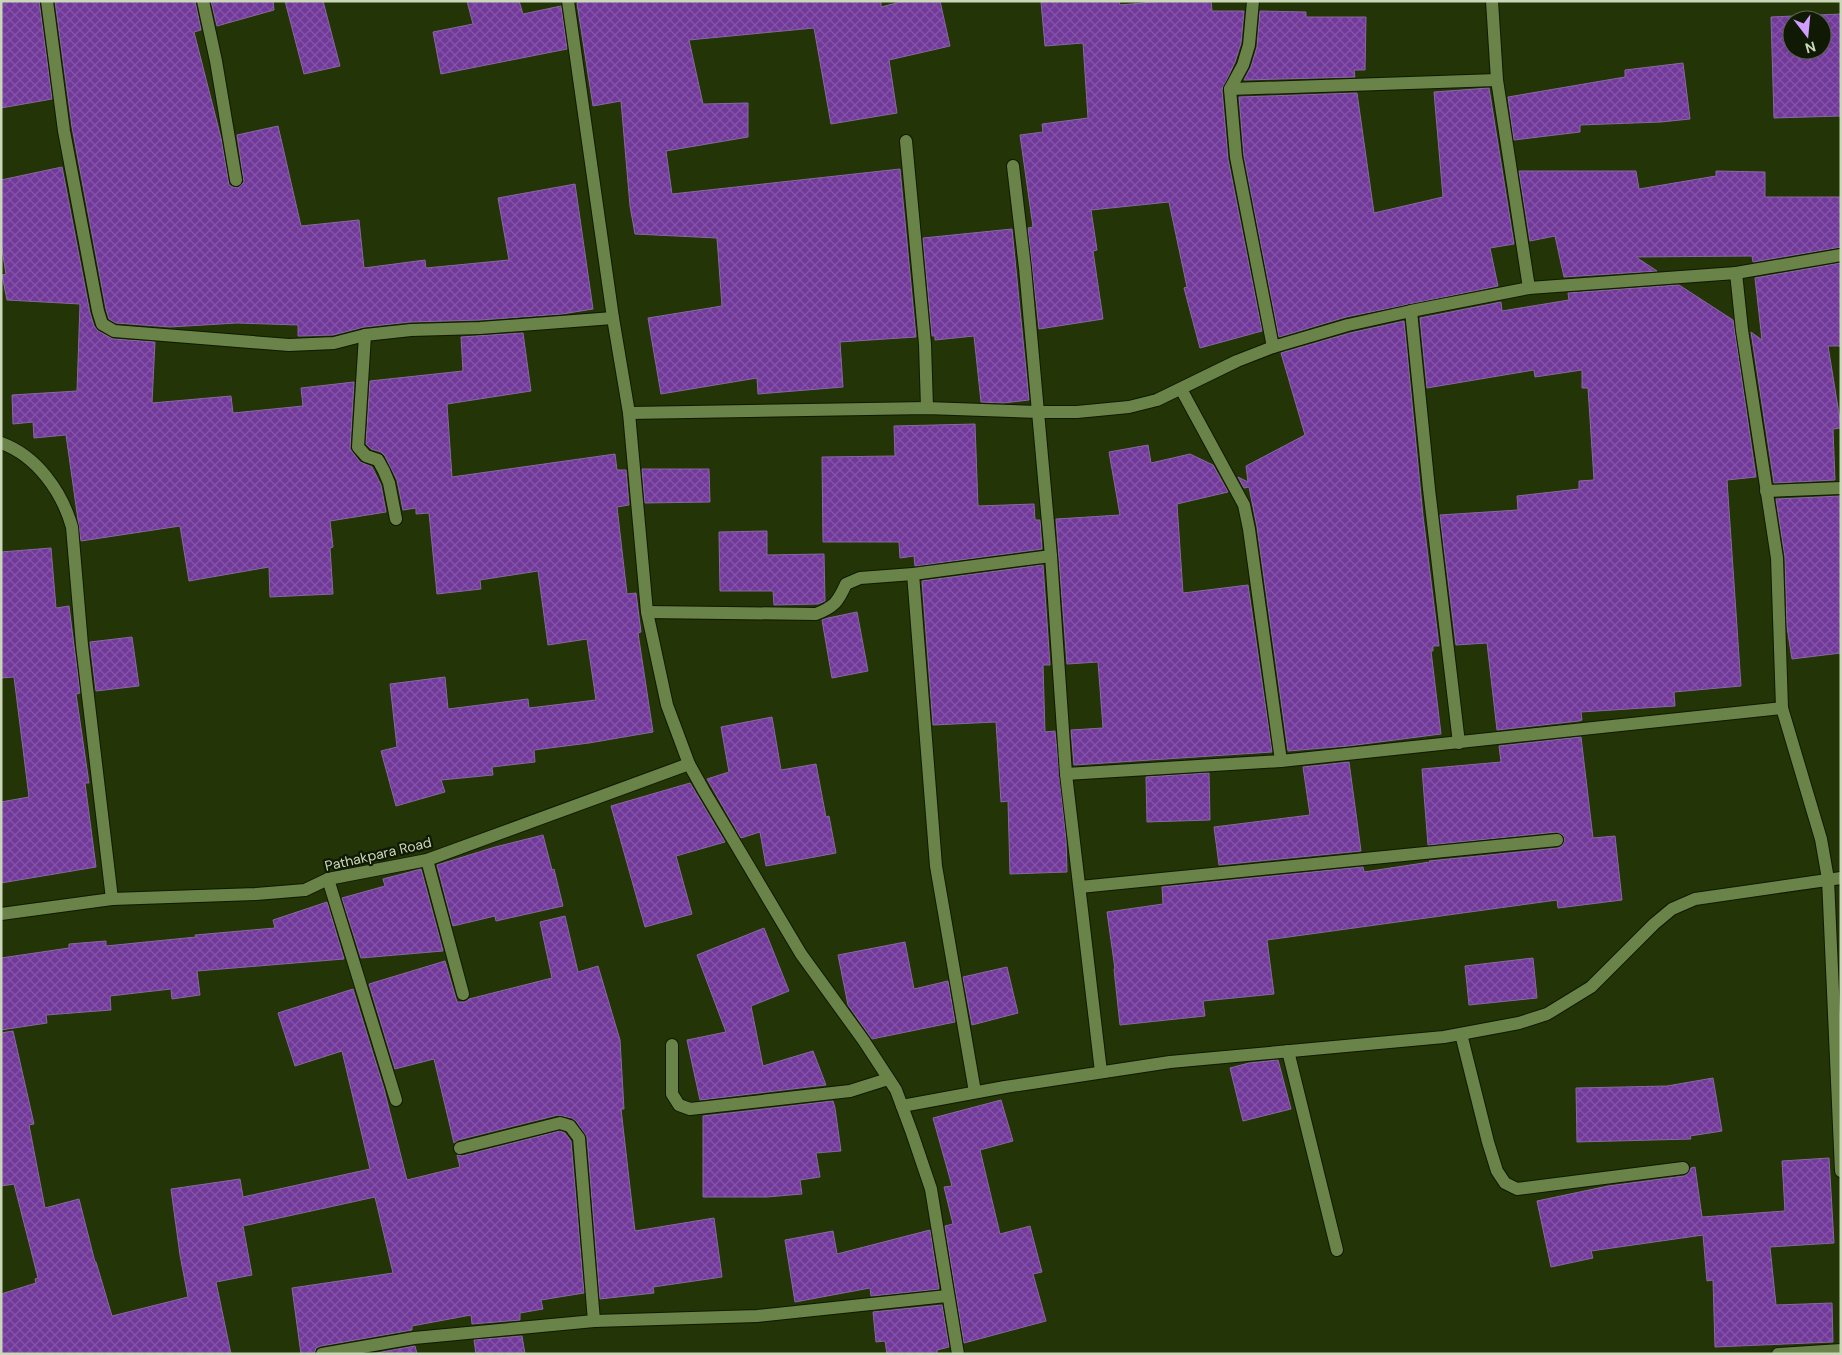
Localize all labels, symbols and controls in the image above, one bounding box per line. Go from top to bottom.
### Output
north arrow [1782,10,1832,60]
text: N [1803,37,1818,58]
street label: Pathakpara Road [323,833,433,875]

